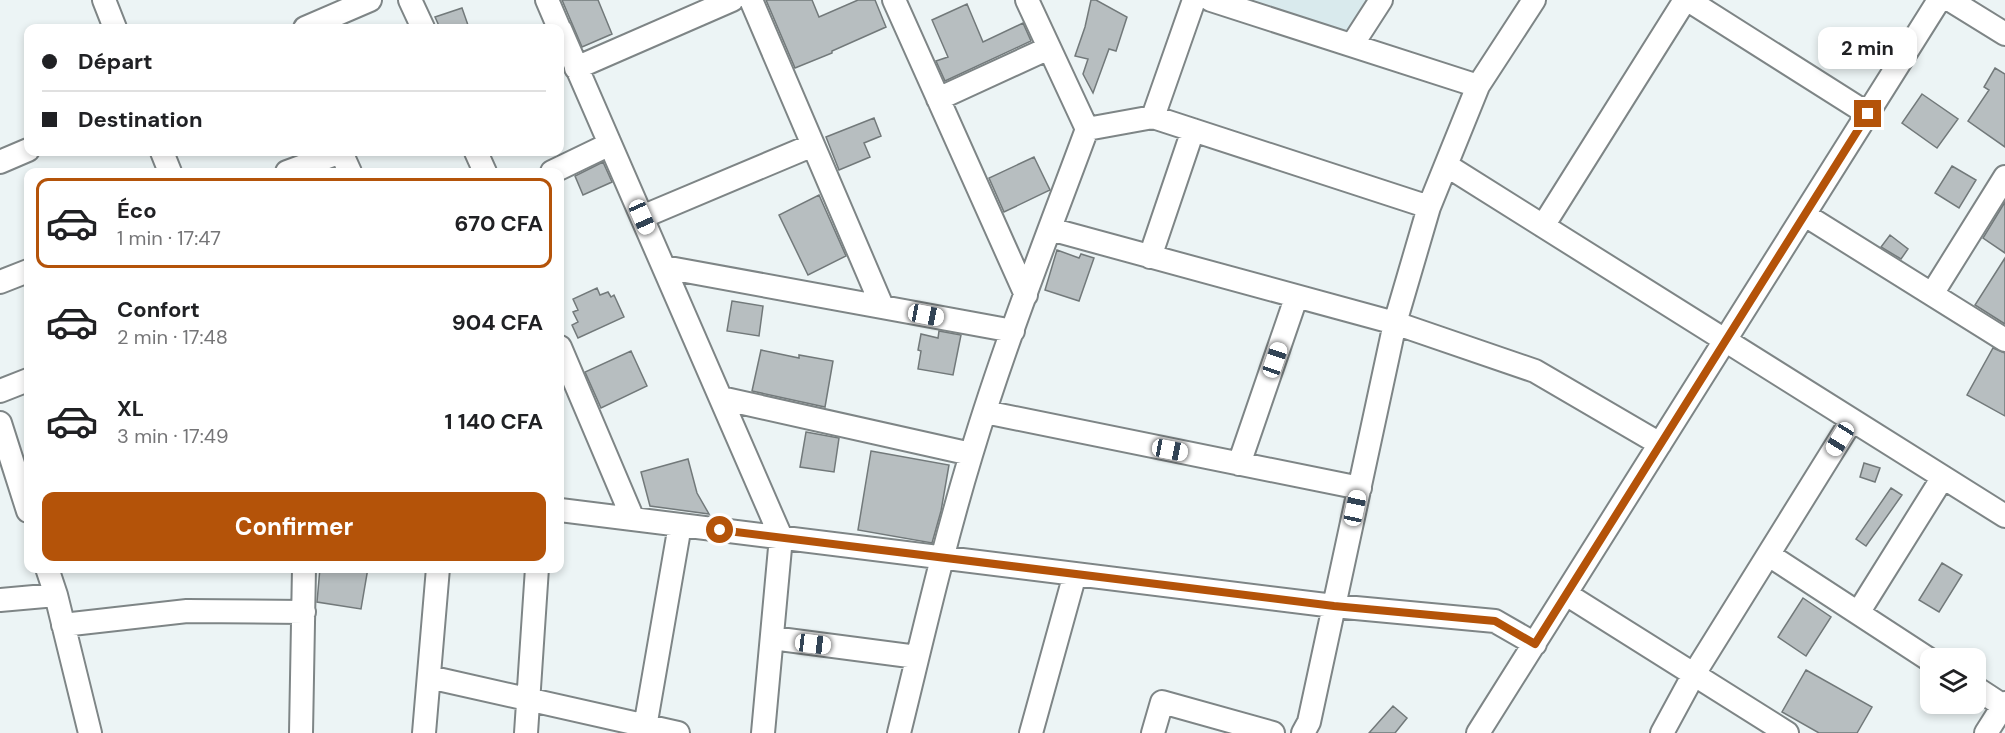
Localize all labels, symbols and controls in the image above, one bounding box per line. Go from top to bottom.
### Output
callout: 2 min [1818,27,1918,69]
text: 2 min [1841,35,1894,61]
text: Départ [78,47,153,76]
route end [1854,100,1881,127]
text: Destination [78,105,203,134]
icon: car [45,196,99,250]
text: Éco [117,196,157,225]
car [626,197,658,237]
text: 670 CFA [455,209,543,238]
text: 1 min · 17:47 [117,225,221,251]
icon: car [45,295,99,349]
text: Confort [117,295,200,324]
car [907,303,945,327]
text: 904 CFA [452,308,543,337]
text: 2 min · 17:48 [117,324,228,350]
car [1261,340,1289,380]
icon: car [45,394,99,448]
text: XL [117,394,144,423]
text: 1 140 CFA [444,407,543,436]
car [1823,419,1857,459]
text: 3 min · 17:49 [117,423,229,449]
car [1151,438,1189,462]
car [1342,489,1368,527]
button: Confirmer [42,492,546,561]
route start [706,516,733,543]
car [794,633,832,655]
map controls [1920,648,1986,714]
button: layers [1920,648,1986,714]

